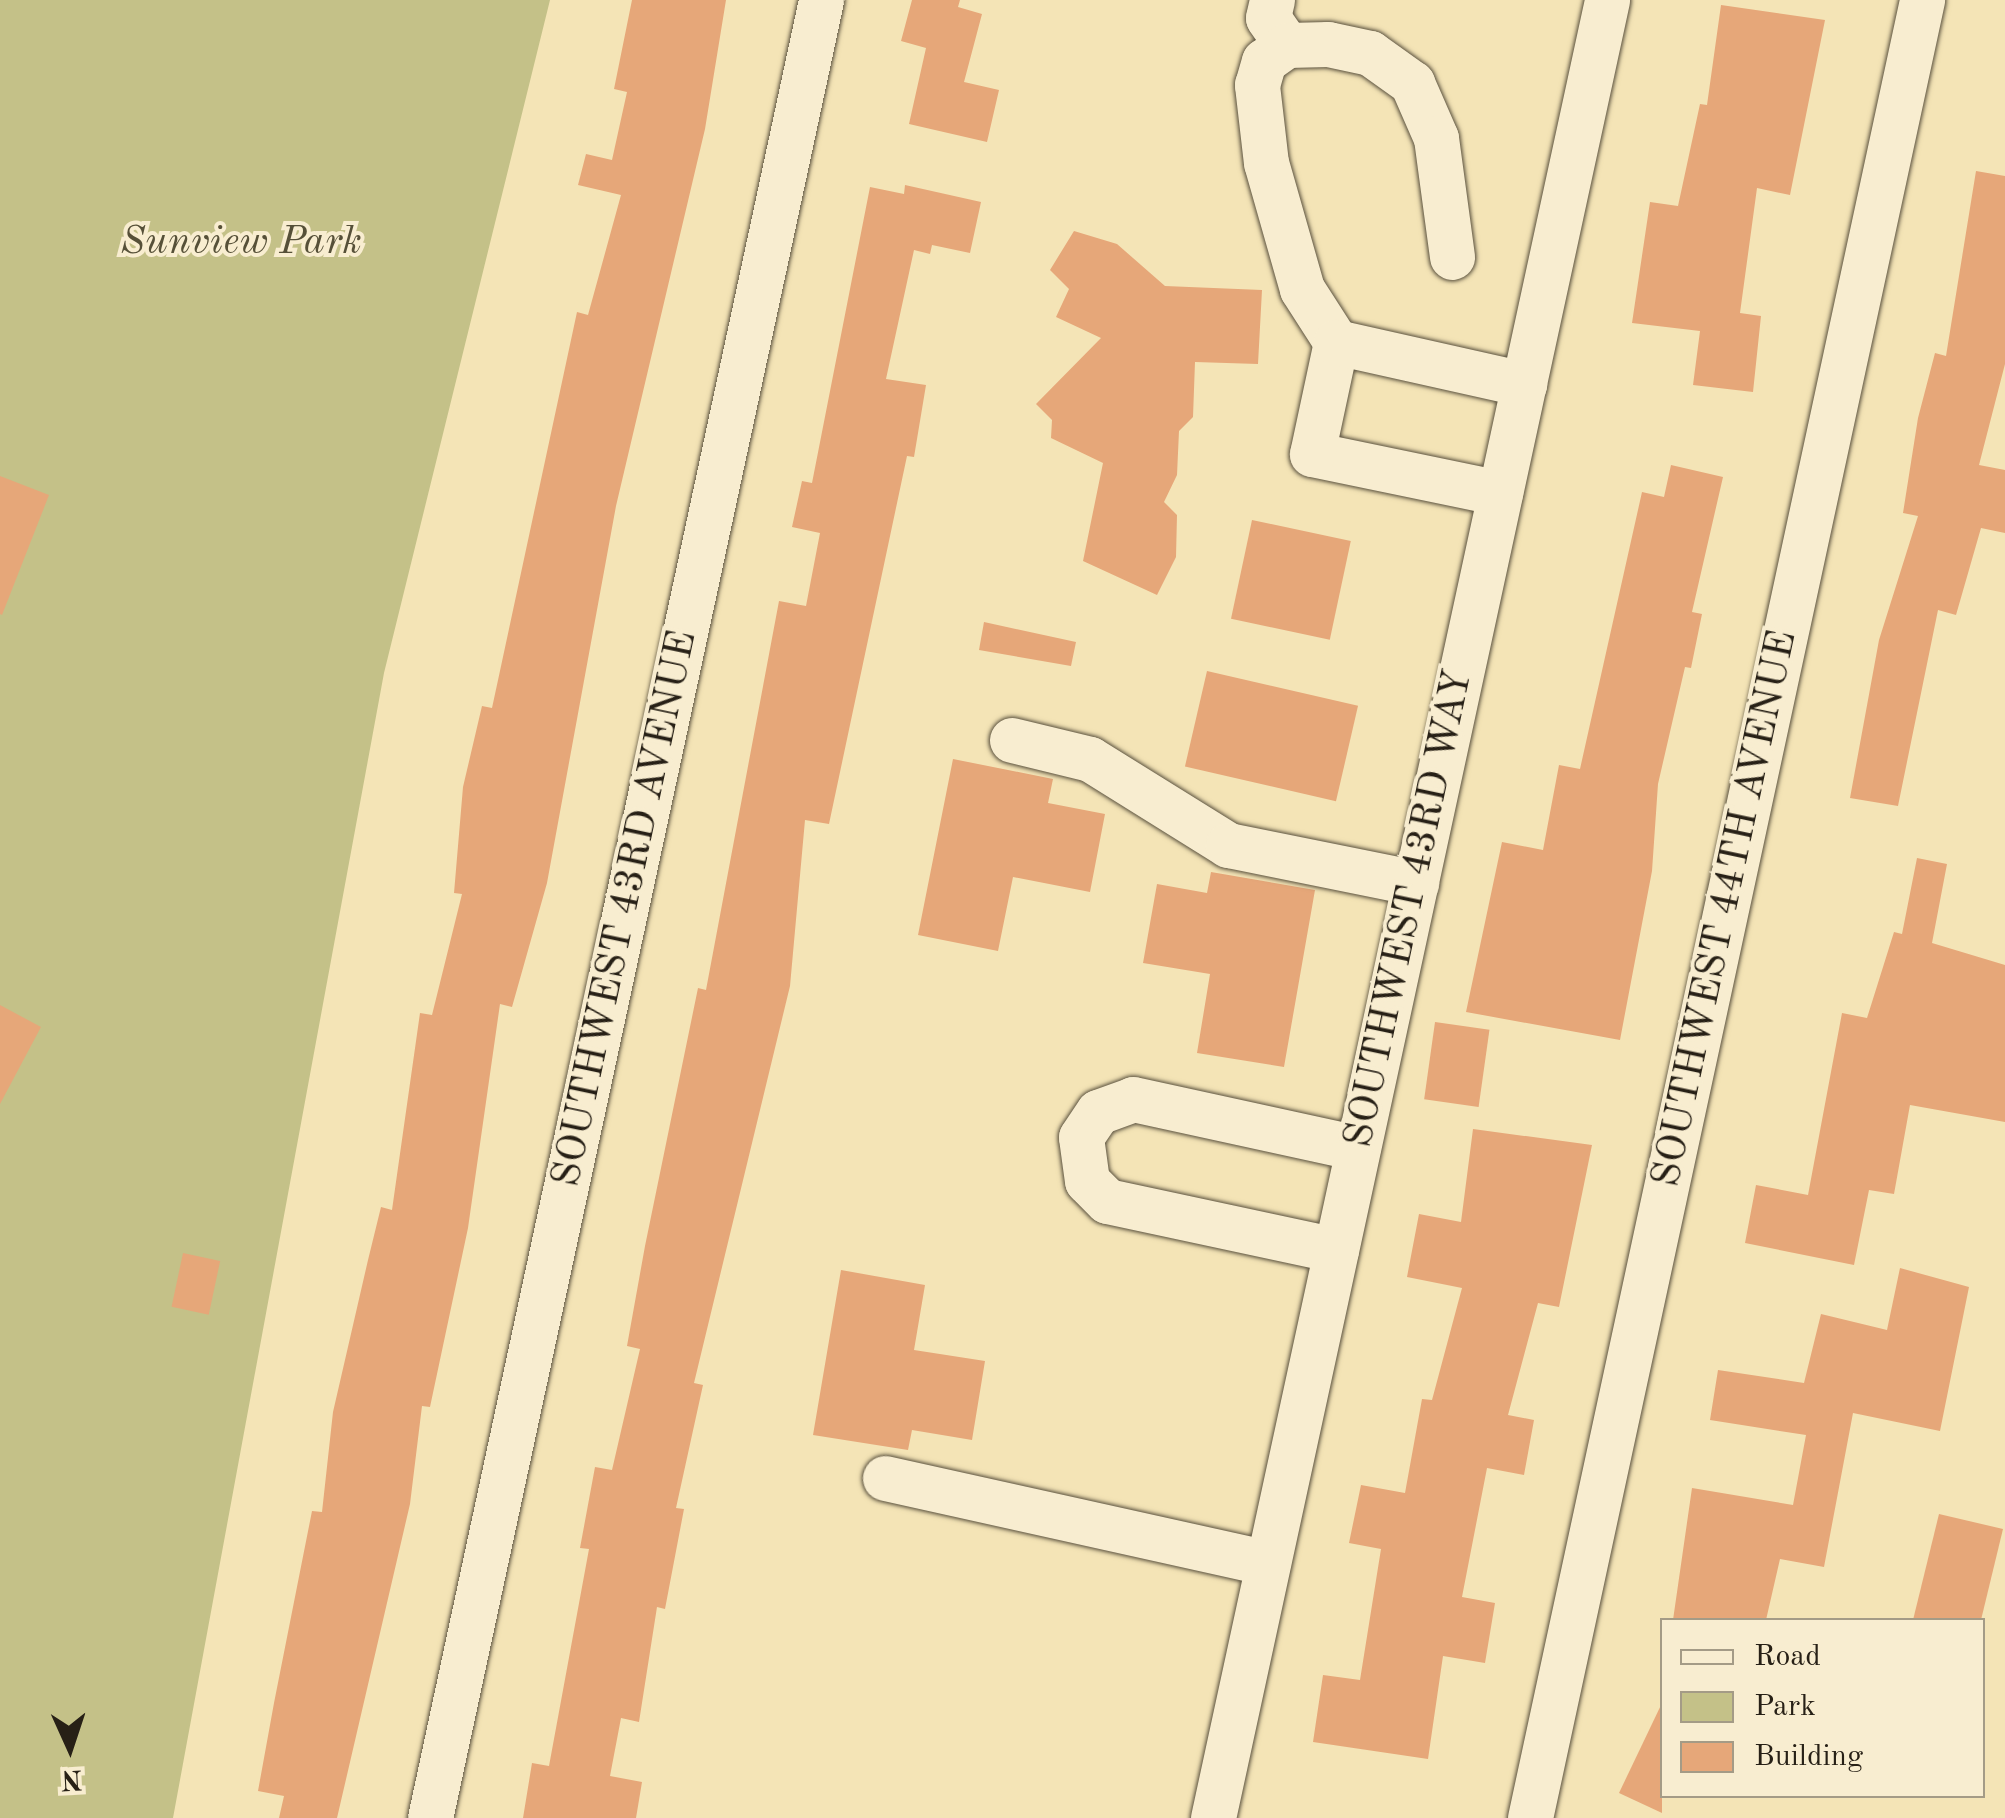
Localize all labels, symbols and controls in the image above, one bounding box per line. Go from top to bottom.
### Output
park label: Sunview Park [120,219,362,267]
street label: SOUTHWEST 44TH AVENUE [1644,626,1808,1192]
street label: SOUTHWEST 43RD AVENUE [544,627,708,1191]
street label: SOUTHWEST 43RD WAY [1336,666,1484,1152]
legend [1660,1618,1985,1798]
text: Road [1754,1642,1821,1672]
text: Park [1754,1692,1816,1722]
north arrow [20,1698,120,1798]
text: Building [1754,1742,1863,1772]
text: N [60,1763,83,1792]

